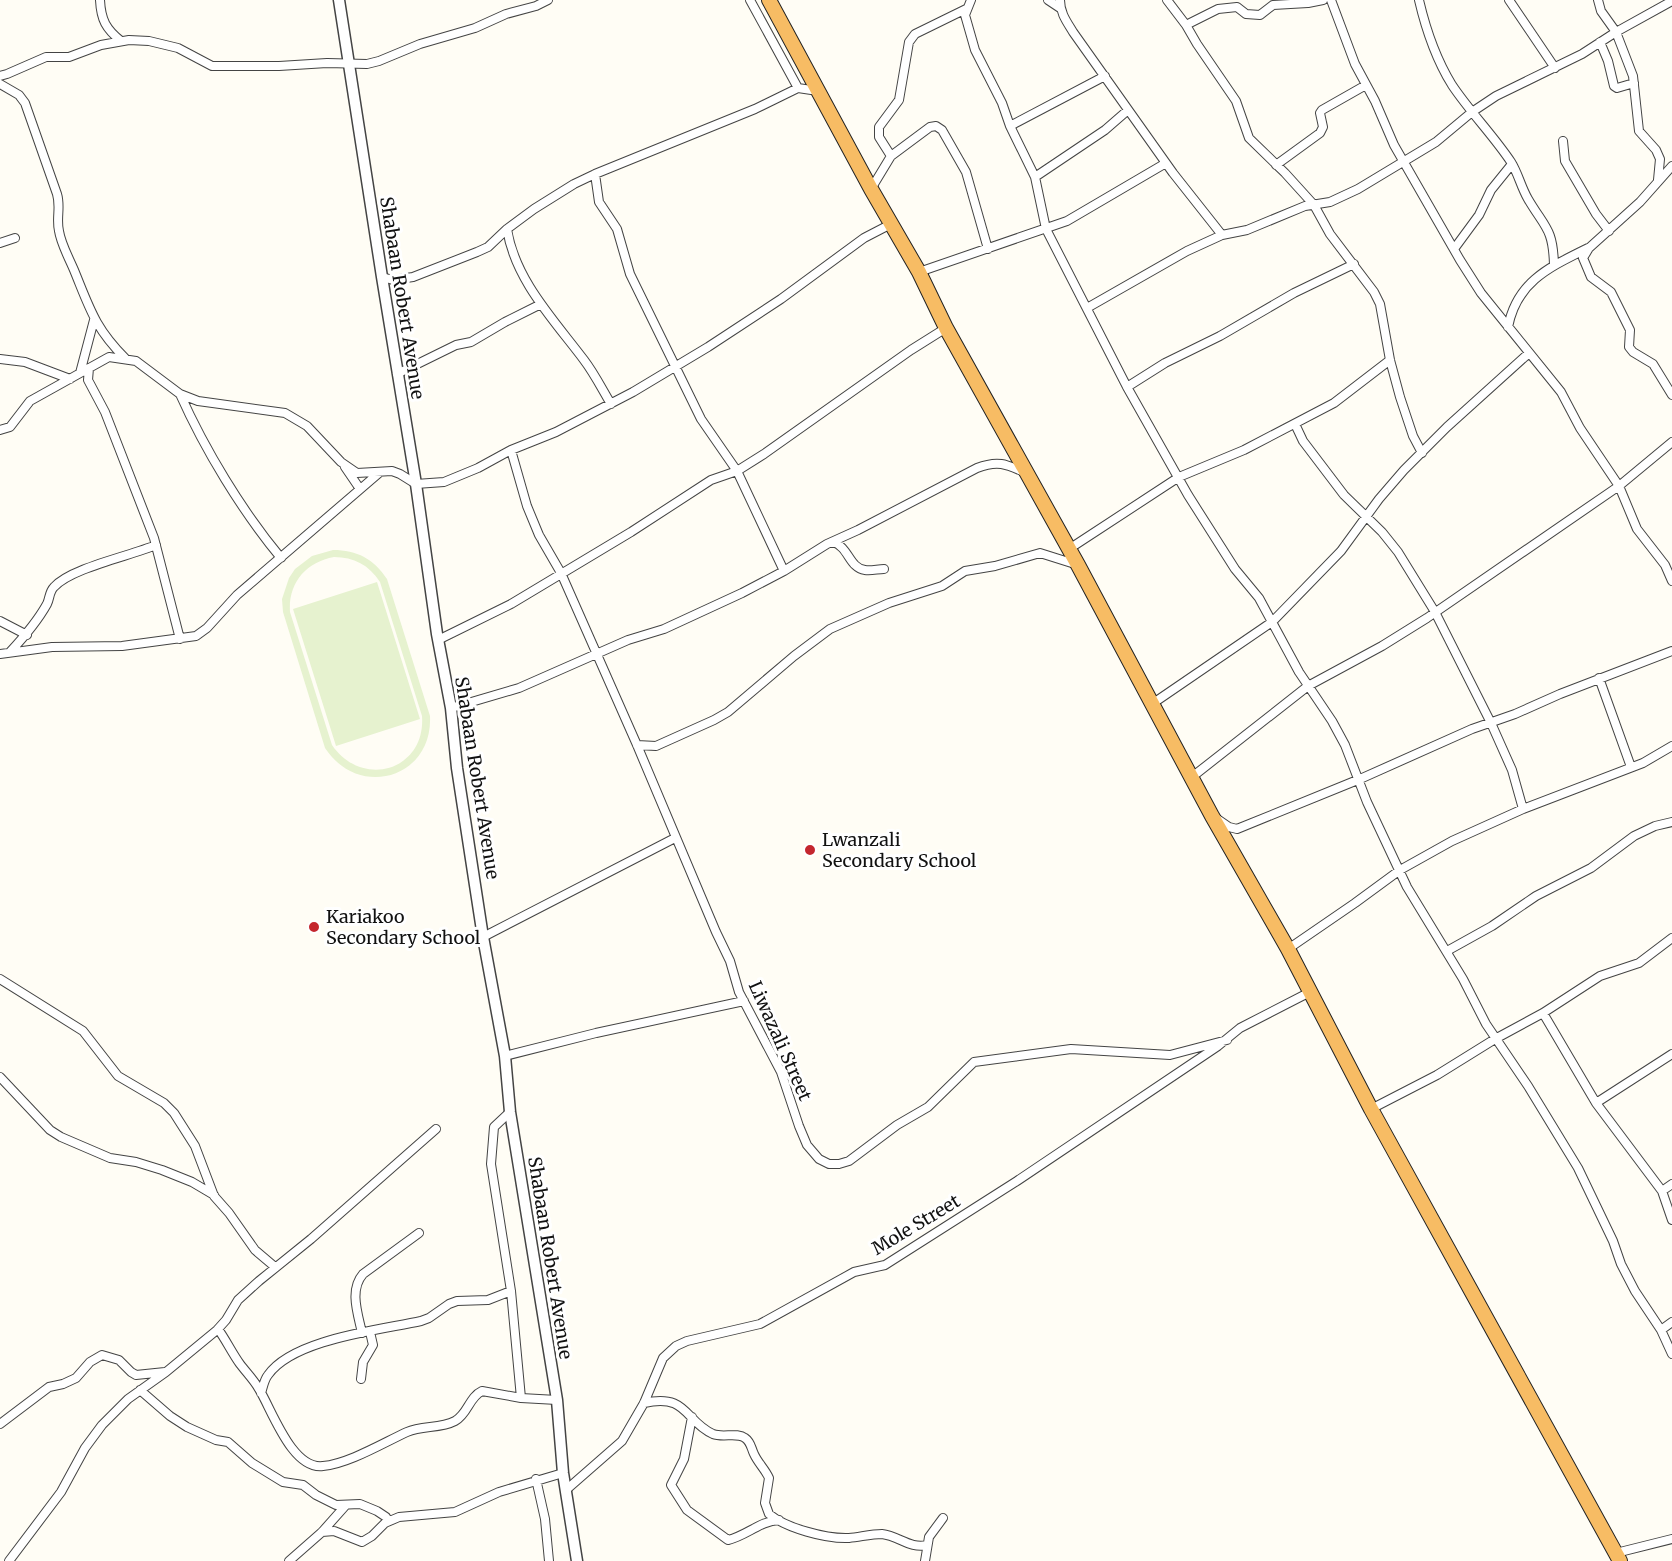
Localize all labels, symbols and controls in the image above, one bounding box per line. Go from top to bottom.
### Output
street label: Shabaan Robert Avenue [375,195,430,401]
street label: Shabaan Robert Avenue [450,675,505,881]
place label: Lwanzali Secondary School [822,828,977,872]
marker: Lwanzali Secondary School [803,843,817,857]
place label: Kariakoo Secondary School [326,905,481,949]
marker: Kariakoo Secondary School [307,920,321,934]
street label: Liwazali Street [744,977,817,1104]
street label: Shabaan Robert Avenue [523,1155,578,1361]
street label: Mole Street [867,1189,964,1260]

